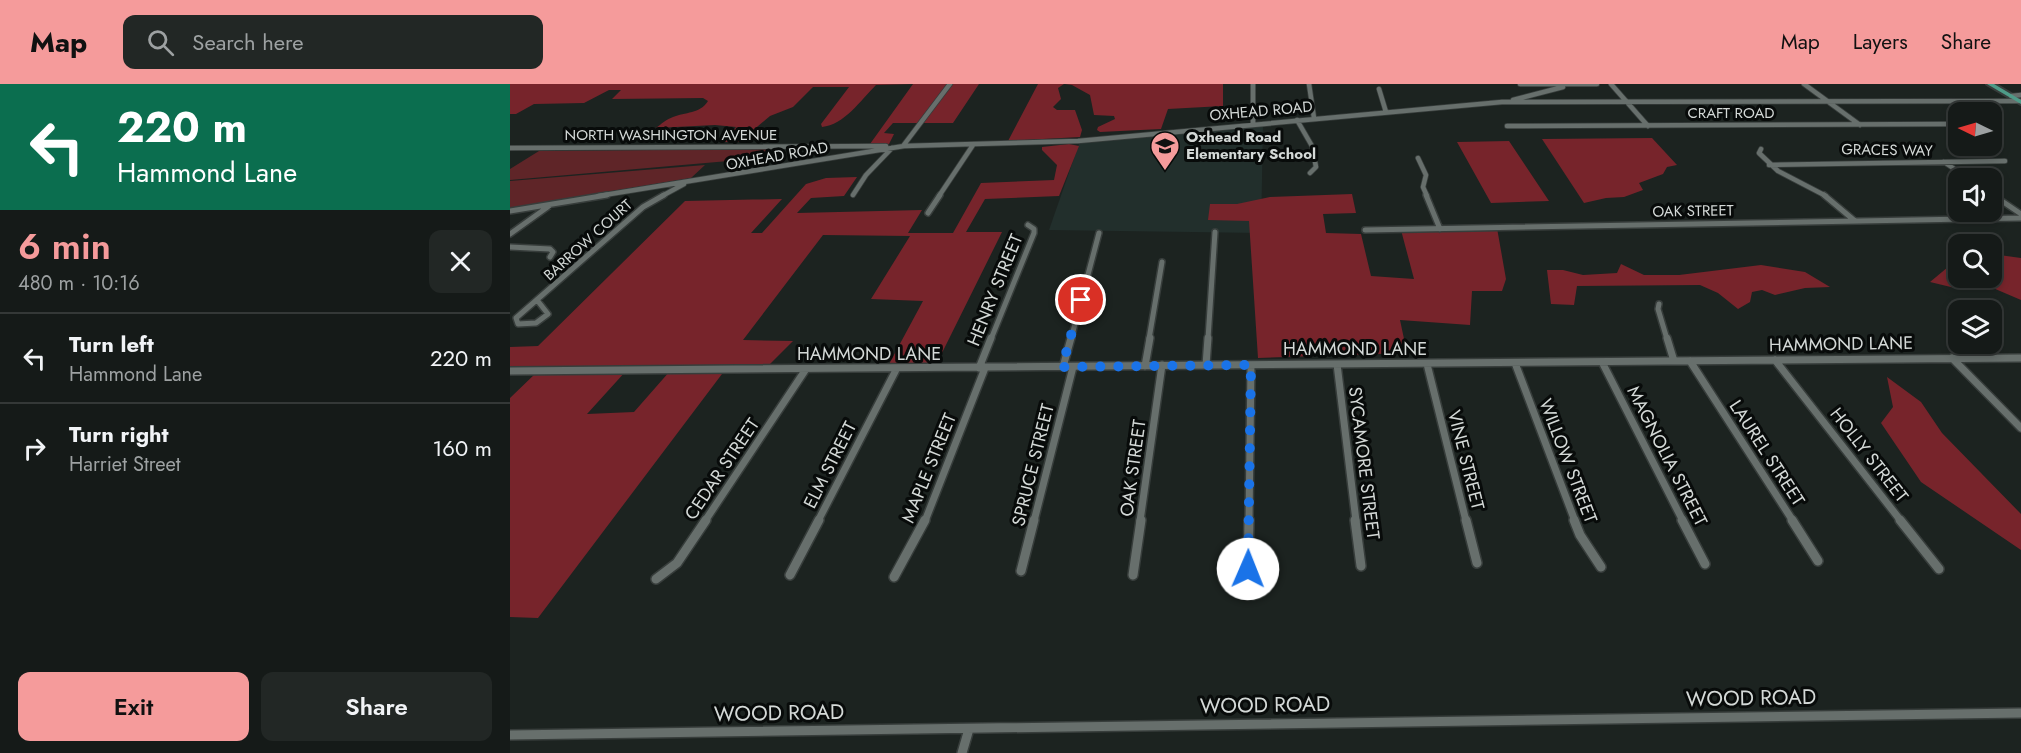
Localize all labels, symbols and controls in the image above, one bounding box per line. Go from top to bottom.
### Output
search box [123,15,543,69]
text: Map [30,22,87,63]
icon: search [144,26,177,59]
text: Search here [192,26,304,58]
text: Map [1781,27,1820,57]
text: Layers [1853,27,1908,57]
text: Share [1941,27,1991,57]
street label: OXHEAD ROAD [1209,96,1313,126]
text: 220 m [117,97,247,158]
street label: CRAFT ROAD [1687,102,1775,124]
north arrow [1948,102,2002,156]
map controls [1948,102,2002,354]
icon: left [18,108,96,186]
street label: NORTH WASHINGTON AVENUE [565,124,777,146]
place label: Oxhead Road Elementary School [1186,126,1316,165]
school or university icon: Oxhead Road Elementary School [1149,130,1181,172]
street label: OXHEAD ROAD [724,136,830,176]
street label: GRACES WAY [1841,138,1933,162]
text: Hammond Lane [117,153,297,192]
button: sound [1948,168,2002,222]
street label: BARROW COURT [539,194,637,286]
street label: OAK STREET [1652,199,1734,223]
text: 6 min [18,220,111,272]
street label: HENRY STREET [961,229,1030,350]
button: close [429,230,492,293]
button: search [1948,234,2002,288]
text: 480 m · 10:16 [18,269,140,298]
pin [1055,274,1106,325]
icon: arrive [1064,283,1097,316]
button: layers [1948,300,2002,354]
text: Turn left [69,328,154,360]
street label: HAMMOND LANE [1769,330,1913,358]
street label: HAMMOND LANE [1283,336,1427,362]
street label: HAMMOND LANE [797,341,941,367]
icon: left [18,342,51,375]
text: 220 m [430,342,492,374]
text: Hammond Lane [69,360,202,389]
street label: MAGNOLIA STREET [1620,381,1714,531]
street label: SYCAMORE STREET [1342,385,1386,541]
street label: WILLOW STREET [1532,395,1604,528]
street label: LAUREL STREET [1723,395,1811,512]
street label: SPRUCE STREET [1005,401,1061,529]
street label: HOLLY STREET [1824,402,1915,508]
street label: VINE STREET [1441,407,1491,513]
street label: MAPLE STREET [895,409,963,527]
street label: CEDAR STREET [678,412,766,525]
street label: ELM STREET [797,416,863,513]
street label: OAK STREET [1113,417,1153,518]
text: Turn right [69,418,169,450]
icon: right [18,432,51,465]
text: 160 m [432,432,492,464]
text: Harriet Street [69,450,181,479]
position arrow [1216,537,1280,601]
button: Exit [18,672,249,741]
button: Share [261,672,492,741]
street label: WOOD ROAD [1686,682,1816,714]
street label: WOOD ROAD [1200,689,1330,721]
street label: WOOD ROAD [714,697,844,729]

